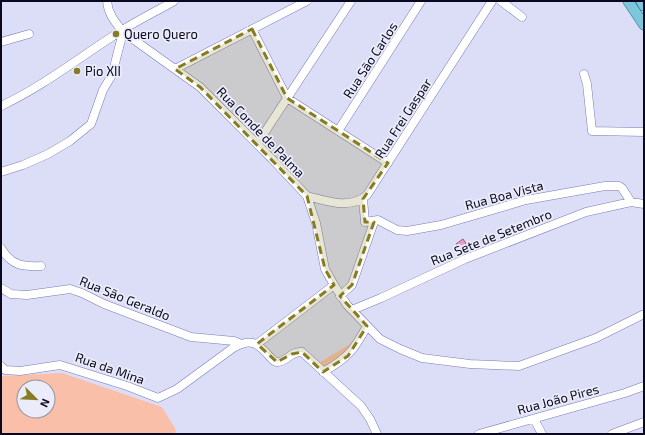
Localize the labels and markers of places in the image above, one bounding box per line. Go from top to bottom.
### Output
place label: Quero Quero [124,26,198,42]
marker: Quero Quero [111,29,121,39]
place label: Pio XII [85,63,121,79]
marker: Pio XII [72,66,82,76]

